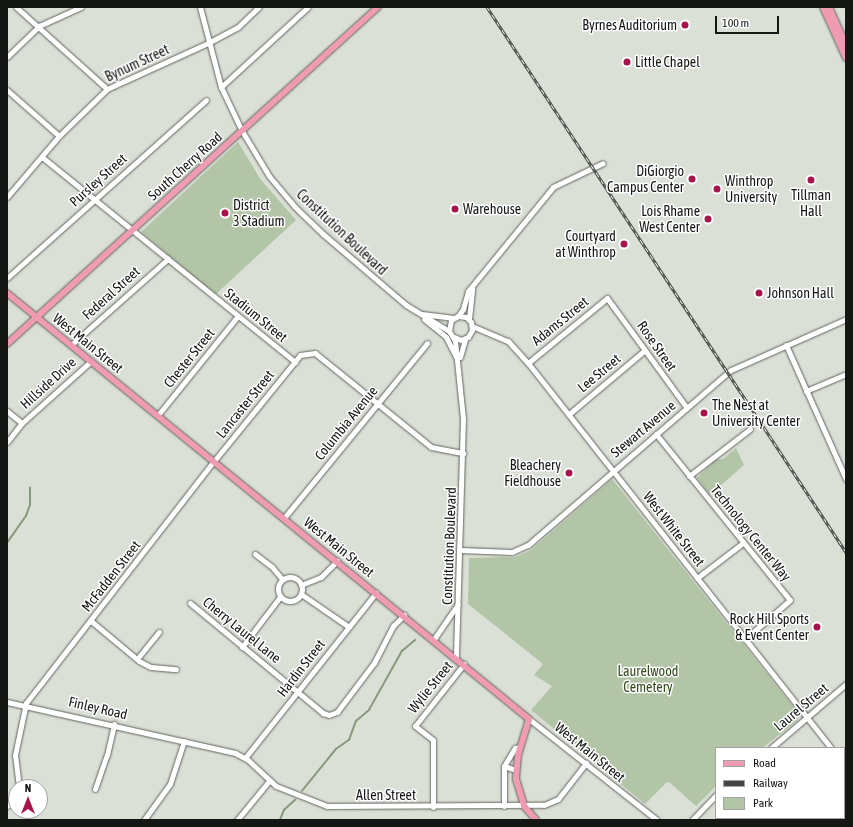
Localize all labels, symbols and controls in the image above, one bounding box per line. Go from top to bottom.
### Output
scale bar [717,8,781,34]
text: 100 m [722,16,749,30]
place label: Byrnes Auditorium [582,17,677,33]
marker: Byrnes Auditorium [680,20,690,30]
street label: Bynum Street [102,41,172,85]
place label: Little Chapel [635,54,700,70]
marker: Little Chapel [622,57,632,67]
street label: South Cherry Road [144,128,226,204]
street label: Pursley Street [66,150,130,210]
place label: DiGiorgio Campus Center [607,163,684,196]
place label: Winthrop University [725,173,777,206]
marker: DiGiorgio Campus Center [687,174,697,184]
marker: Tillman Hall [806,175,816,185]
marker: Winthrop University [712,184,722,194]
street label: Constitution Boulevard [293,186,391,278]
place label: Tillman Hall [791,187,831,220]
place label: District 3 Stadium [233,197,285,230]
place label: Warehouse [463,201,521,217]
place label: Lois Rhame West Center [639,203,700,236]
marker: Warehouse [450,204,460,214]
marker: District 3 Stadium [220,208,230,218]
marker: Lois Rhame West Center [703,214,713,224]
place label: Courtyard at Winthrop [555,228,616,260]
marker: Courtyard at Winthrop [619,239,629,249]
street label: Federal Street [79,263,143,323]
street label: Stadium Street [221,285,291,345]
place label: Johnson Hall [767,285,834,301]
marker: Johnson Hall [754,288,764,298]
street label: Adams Street [528,293,592,349]
street label: West Main Street [49,310,127,376]
street label: Rose Street [634,318,680,374]
street label: Chester Street [160,325,218,391]
street label: Lee Street [574,350,624,396]
street label: Hillside Drive [17,354,79,412]
street label: Lancaster Street [213,367,277,441]
street label: Columbia Avenue [311,383,381,463]
street label: Stewart Avenue [607,397,679,461]
place label: The Nest at University Center [712,397,800,430]
marker: The Nest at University Center [699,408,709,418]
place label: Bleachery Fieldhouse [504,457,561,490]
marker: Bleachery Fieldhouse [564,468,574,478]
street label: Technology Center Way [707,482,795,584]
street label: Constitution Boulevard [439,487,459,605]
street label: West White Street [640,488,708,570]
street label: West Main Street [300,514,378,580]
street label: McFadden Street [78,537,144,615]
street label: Cherry Laurel Lane [200,593,284,667]
place label: Rock Hill Sports & Event Center [729,611,809,644]
marker: Rock Hill Sports & Event Center [812,622,822,632]
street label: Hardin Street [273,636,329,700]
street label: Wylie Street [404,658,456,716]
park label: Laurelwood Cemetery [618,663,678,696]
street label: Laurel Street [771,680,831,734]
street label: Finley Road [67,693,129,723]
street label: West Main Street [551,719,629,785]
legend [715,747,845,819]
text: Road [753,756,776,770]
text: Railway [753,776,788,790]
north arrow [8,779,48,819]
text: N [25,782,31,794]
street label: Allen Street [356,787,416,803]
text: Park [753,796,773,810]

